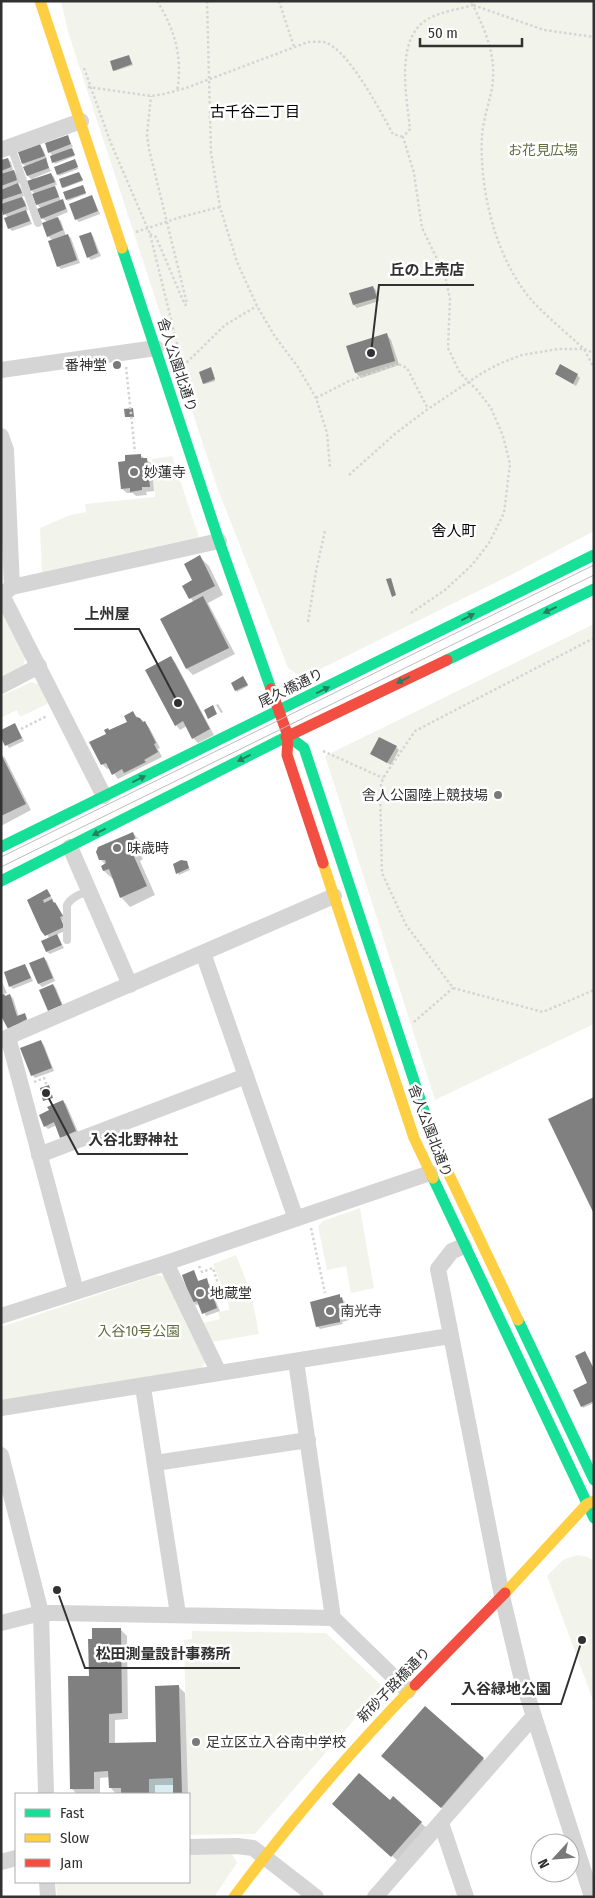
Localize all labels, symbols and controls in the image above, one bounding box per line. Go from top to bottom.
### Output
scale bar [420,15,522,47]
text: 50 m [428,24,458,42]
district label: 古千谷二丁目 [210,103,300,121]
park label: お花見広場 [508,142,578,159]
callout: 丘の上売店 [379,255,474,285]
text: 丘の上売店 [389,261,465,279]
street label: 舎人公園北通り [154,316,200,414]
place label: 番神堂 [65,357,107,374]
marker: 番神堂 [111,359,123,371]
place label: 妙蓮寺 [144,464,186,481]
marker: 妙蓮寺 [128,466,140,478]
district label: 舎人町 [431,522,477,540]
callout: 上州屋 [74,599,139,629]
text: 上州屋 [84,605,130,623]
one-way arrow [543,606,557,614]
one-way arrow [461,613,475,621]
street label: 尾久橋通り [256,665,326,711]
one-way arrow [396,676,410,684]
one-way arrow [315,685,330,694]
one-way arrow [237,754,251,762]
one-way arrow [132,774,146,782]
place label: 舎人公園陸上競技場 [362,787,488,804]
marker: 舎人公園陸上競技場 [492,789,504,801]
one-way arrow [92,828,106,836]
place label: 味歳時 [127,840,169,857]
marker: 味歳時 [111,842,123,854]
street label: 舎人公園北通り [405,1082,455,1180]
callout: 入谷北野神社 [78,1124,188,1154]
text: 入谷北野神社 [88,1131,178,1149]
place label: 地蔵堂 [210,1285,252,1302]
marker: 地蔵堂 [194,1287,206,1299]
place label: 南光寺 [340,1303,382,1320]
marker: 南光寺 [324,1305,336,1317]
park label: 入谷10号公園 [98,1323,180,1340]
callout: 松田測量設計事務所 [85,1638,240,1668]
street label: 新砂子路橋通り [354,1644,434,1726]
text: 松田測量設計事務所 [95,1645,231,1663]
callout: 入谷緑地公園 [451,1674,561,1704]
text: 入谷緑地公園 [461,1680,551,1698]
place label: 足立区立入谷南中学校 [206,1734,346,1751]
marker: 足立区立入谷南中学校 [190,1736,202,1748]
legend [15,1793,190,1883]
text: Fast [60,1804,84,1822]
text: Slow [60,1829,89,1847]
north arrow [530,1833,580,1883]
text: Jam [60,1854,83,1872]
text: N [534,1856,553,1871]

